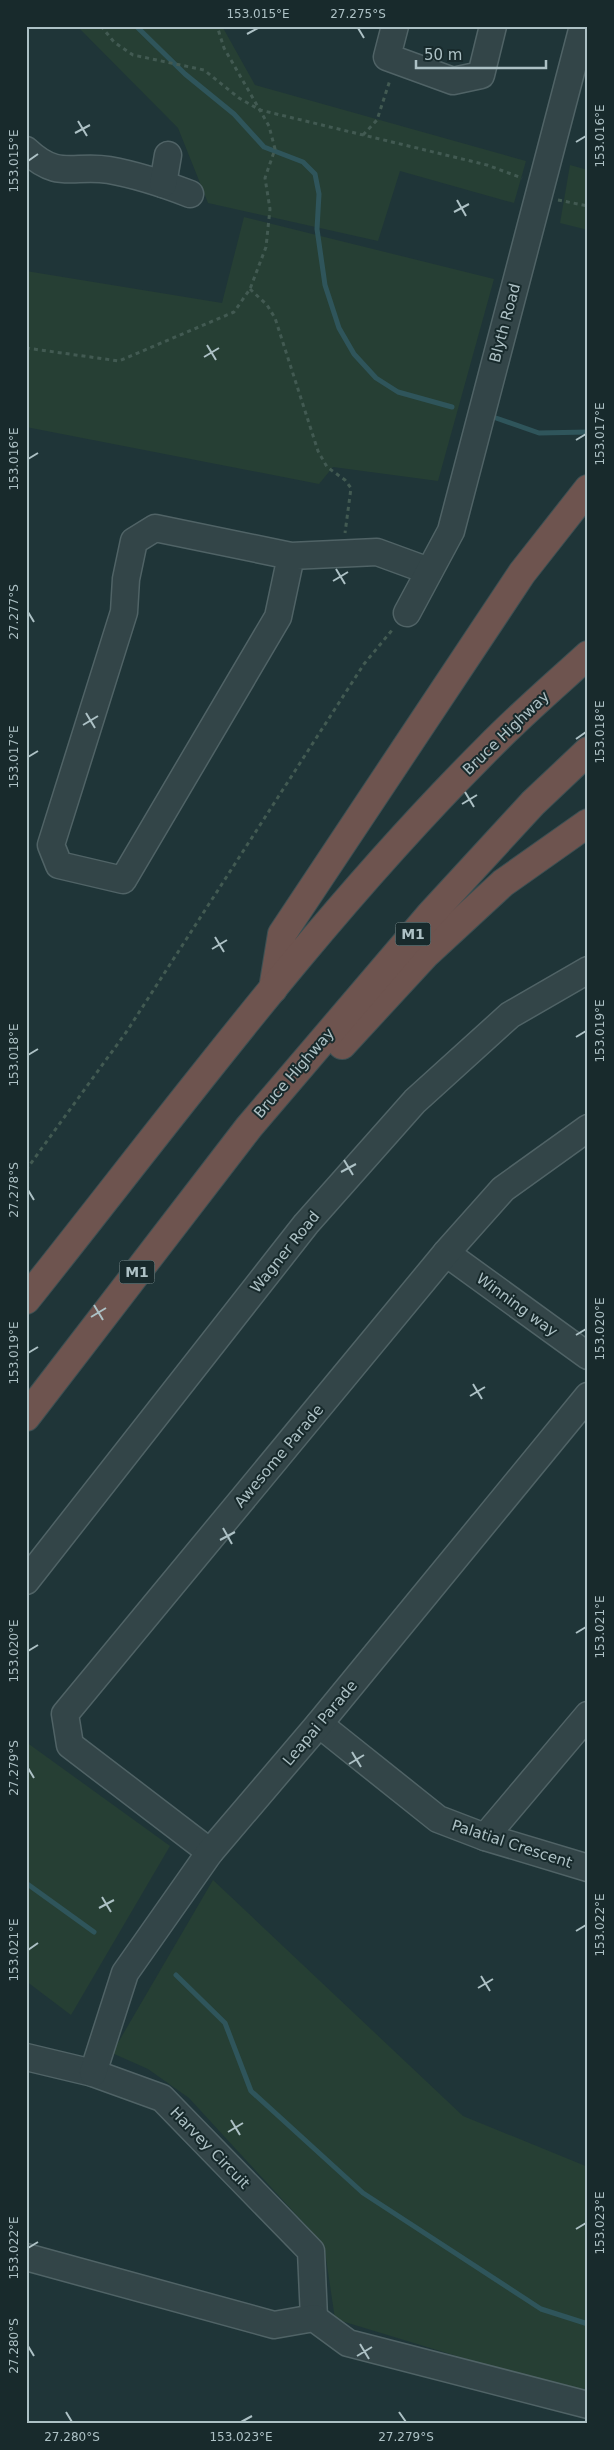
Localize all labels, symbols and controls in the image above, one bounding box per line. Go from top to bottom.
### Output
text: 153.015°E [226,7,290,21]
text: 27.275°S [330,7,386,21]
scale bar [416,38,546,70]
text: 50 m [424,46,462,64]
text: 153.016°E [593,104,607,168]
text: 153.015°E [7,129,21,193]
street label: Blyth Road [486,281,524,365]
text: 153.017°E [593,402,607,466]
text: 153.016°E [7,427,21,491]
text: 27.277°S [7,584,21,640]
street label: Bruce Highway [459,687,553,779]
text: 153.018°E [593,700,607,764]
text: 153.017°E [7,725,21,789]
road number: M1 [396,922,430,946]
text: 153.019°E [593,999,607,1063]
text: 153.018°E [7,1023,21,1087]
street label: Bruce Highway [250,1024,338,1122]
text: 27.278°S [7,1162,21,1218]
street label: Wagner Road [247,1208,323,1296]
road number: M1 [120,1260,154,1284]
street label: Winning way [473,1270,561,1341]
text: 153.020°E [593,1297,607,1361]
text: 153.019°E [7,1321,21,1385]
street label: Awesome Parade [231,1401,327,1511]
text: 153.021°E [593,1595,607,1659]
text: 153.020°E [7,1619,21,1683]
street label: Leapai Parade [279,1677,361,1769]
text: 27.279°S [7,1740,21,1796]
street label: Palatial Crescent [450,1816,574,1872]
text: 153.022°E [593,1893,607,1957]
text: 153.021°E [7,1918,21,1982]
street label: Harvey Circuit [166,2103,254,2193]
text: 153.023°E [593,2191,607,2255]
text: 153.022°E [7,2216,21,2280]
text: 27.280°S [7,2318,21,2374]
text: 27.280°S [44,2430,100,2444]
text: 153.023°E [209,2430,273,2444]
text: 27.279°S [378,2430,434,2444]

